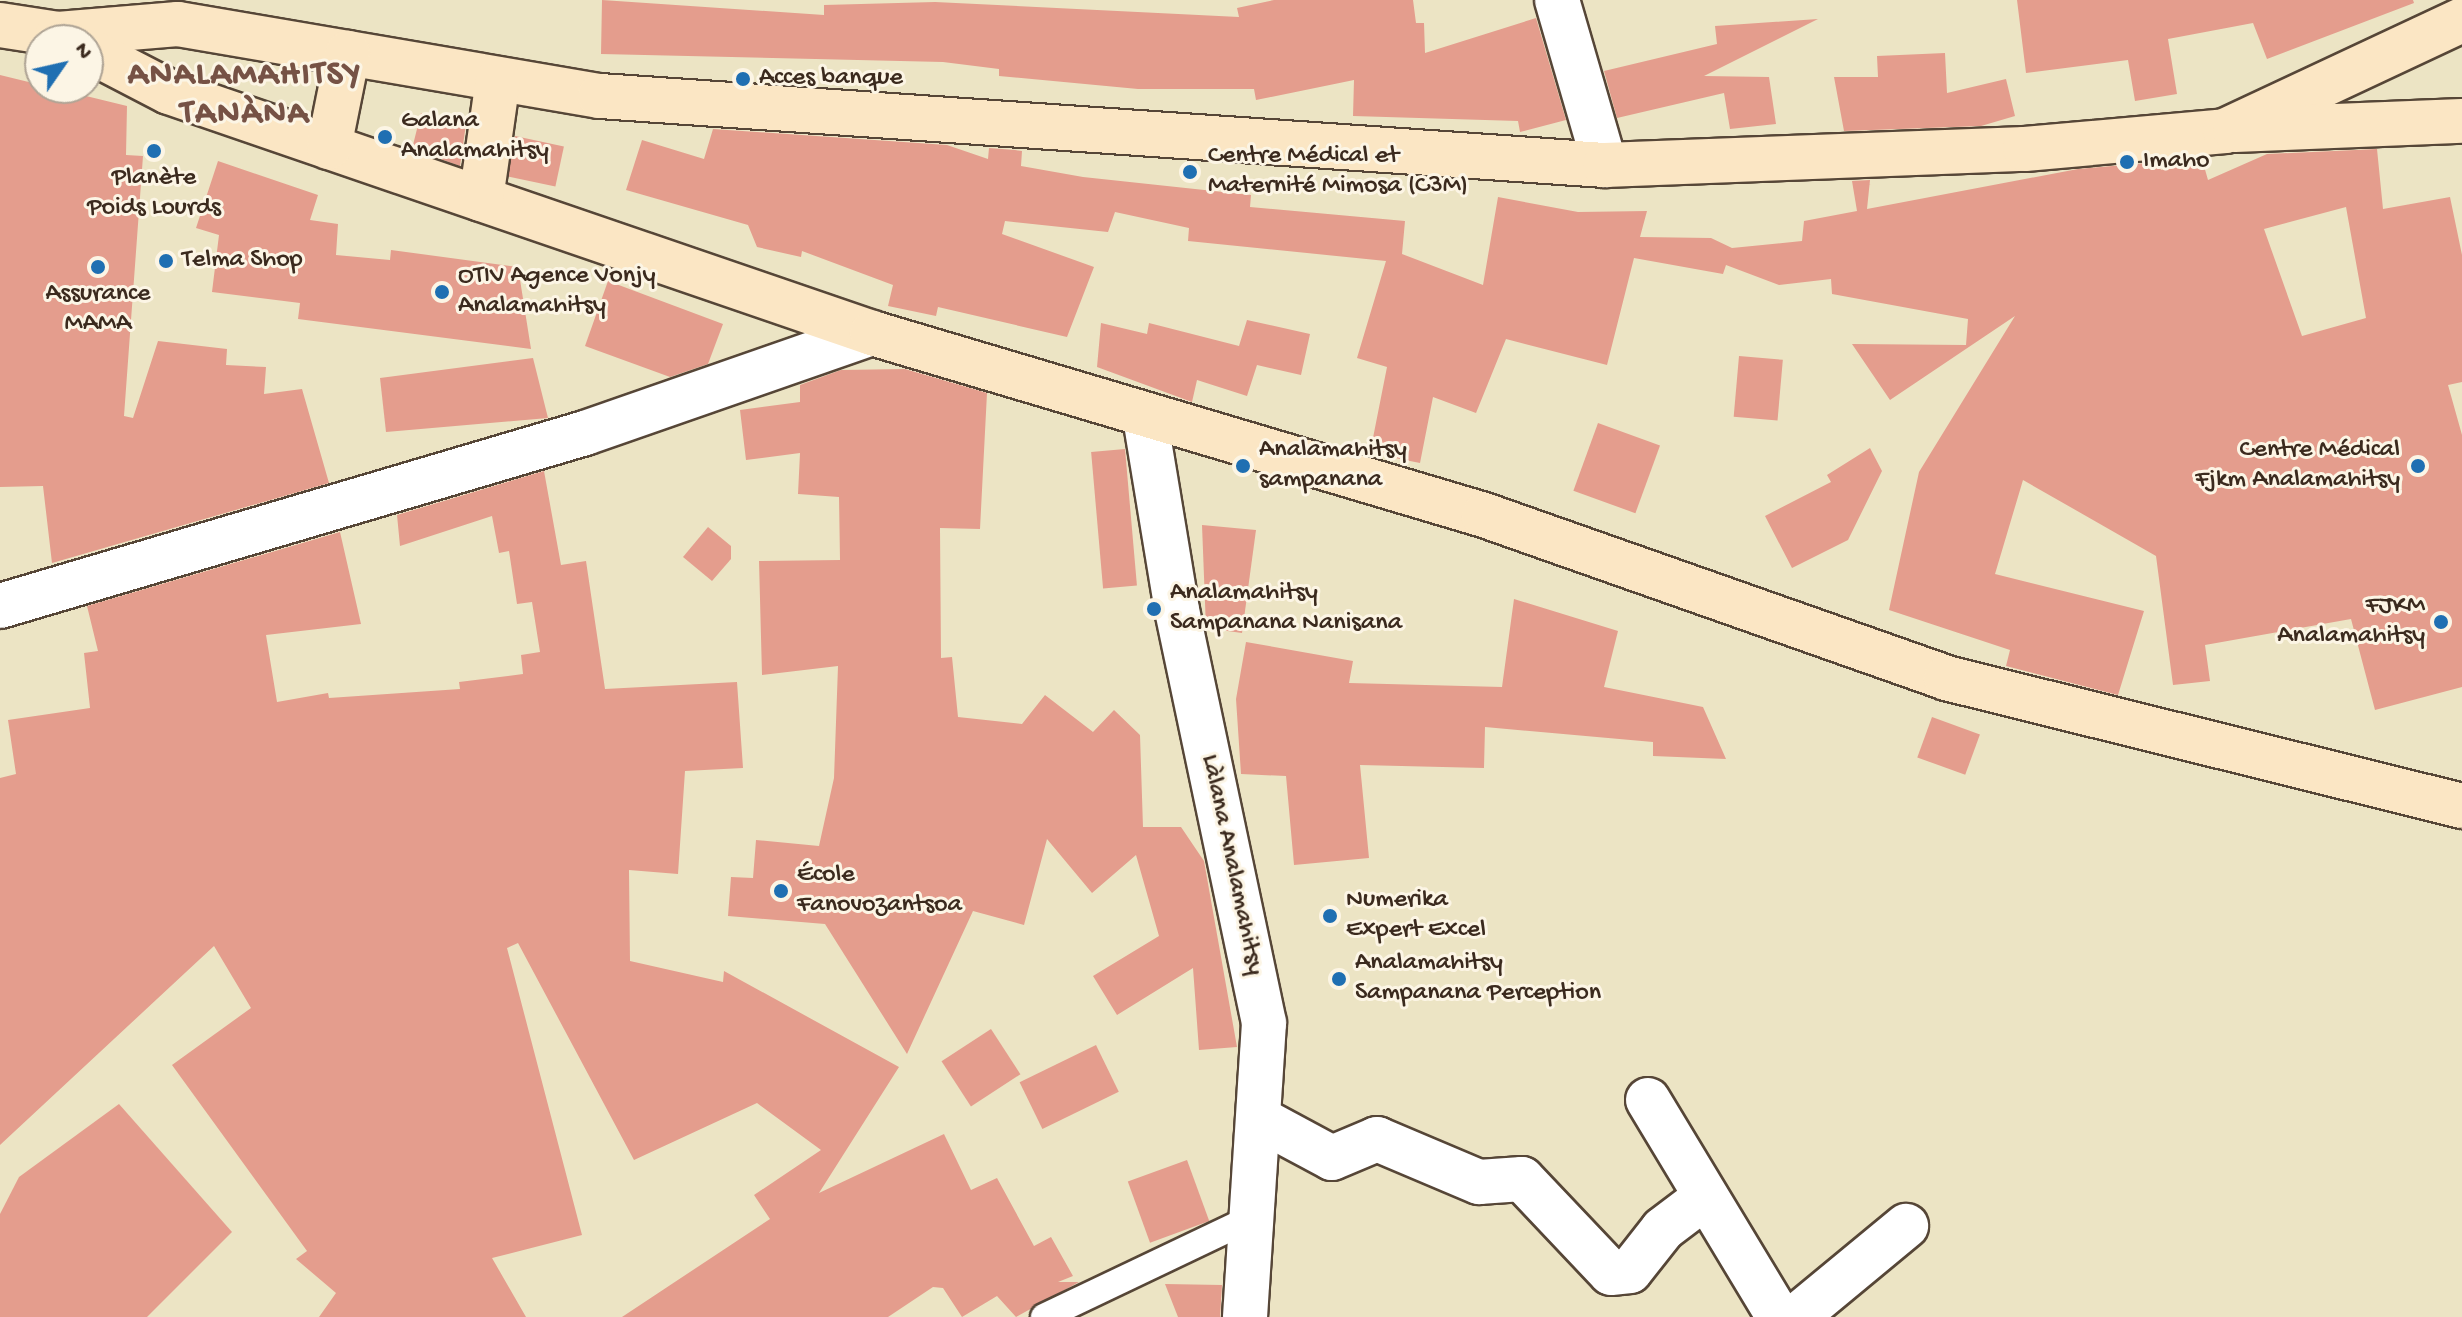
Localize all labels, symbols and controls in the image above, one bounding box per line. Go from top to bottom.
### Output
north arrow [24,24,104,104]
text: N [67,38,97,65]
district label: ANALAMAHITSY TANÀNA [128,56,362,136]
place label: Acces banque [759,63,903,95]
marker: Acces banque [734,70,752,88]
place label: Galana Analamahitsy [401,106,549,168]
marker: Galana Analamahitsy [376,128,394,146]
place label: Centre Médical et Maternité Mimosa (C3M) [1208,141,1468,202]
marker: Planète Poids Lourds [145,142,163,160]
place label: Imaho [2143,146,2210,178]
marker: Imaho [2118,153,2136,171]
marker: Centre Médical et Maternité Mimosa (C3M) [1179,161,1201,183]
place label: Planète Poids Lourds [87,163,221,224]
place label: Telma Shop [182,245,303,277]
marker: Telma Shop [157,252,175,270]
marker: Assurance MAMA [89,258,107,276]
place label: OTIV Agence Vonjy Analamahitsy [458,261,656,322]
place label: Assurance MAMA [46,279,150,340]
marker: OTIV Agence Vonjy Analamahitsy [433,283,451,301]
place label: Analamahitsy sampanana [1259,435,1407,496]
place label: Centre Médical Fjkm Analamahitsy [2195,435,2400,496]
marker: Centre Médical Fjkm Analamahitsy [2407,455,2429,477]
marker: Analamahitsy sampanana [1234,457,1252,475]
place label: Analamahitsy Sampanana Nanisana [1170,578,1402,640]
place label: FJKM Analamahitsy [2277,591,2425,652]
marker: Analamahitsy Sampanana Nanisana [1145,600,1163,618]
marker: FJKM Analamahitsy [2432,613,2450,631]
street label: Làlana Analamahitsy [1192,752,1270,978]
place label: École Fanovozantsoa [797,860,962,922]
marker: École Fanovozantsoa [772,882,790,900]
place label: Numerika Expert Excel [1346,885,1486,946]
marker: Numerika Expert Excel [1321,907,1339,925]
place label: Analamahitsy Sampanana Perception [1355,948,1601,1010]
marker: Analamahitsy Sampanana Perception [1330,970,1348,988]

